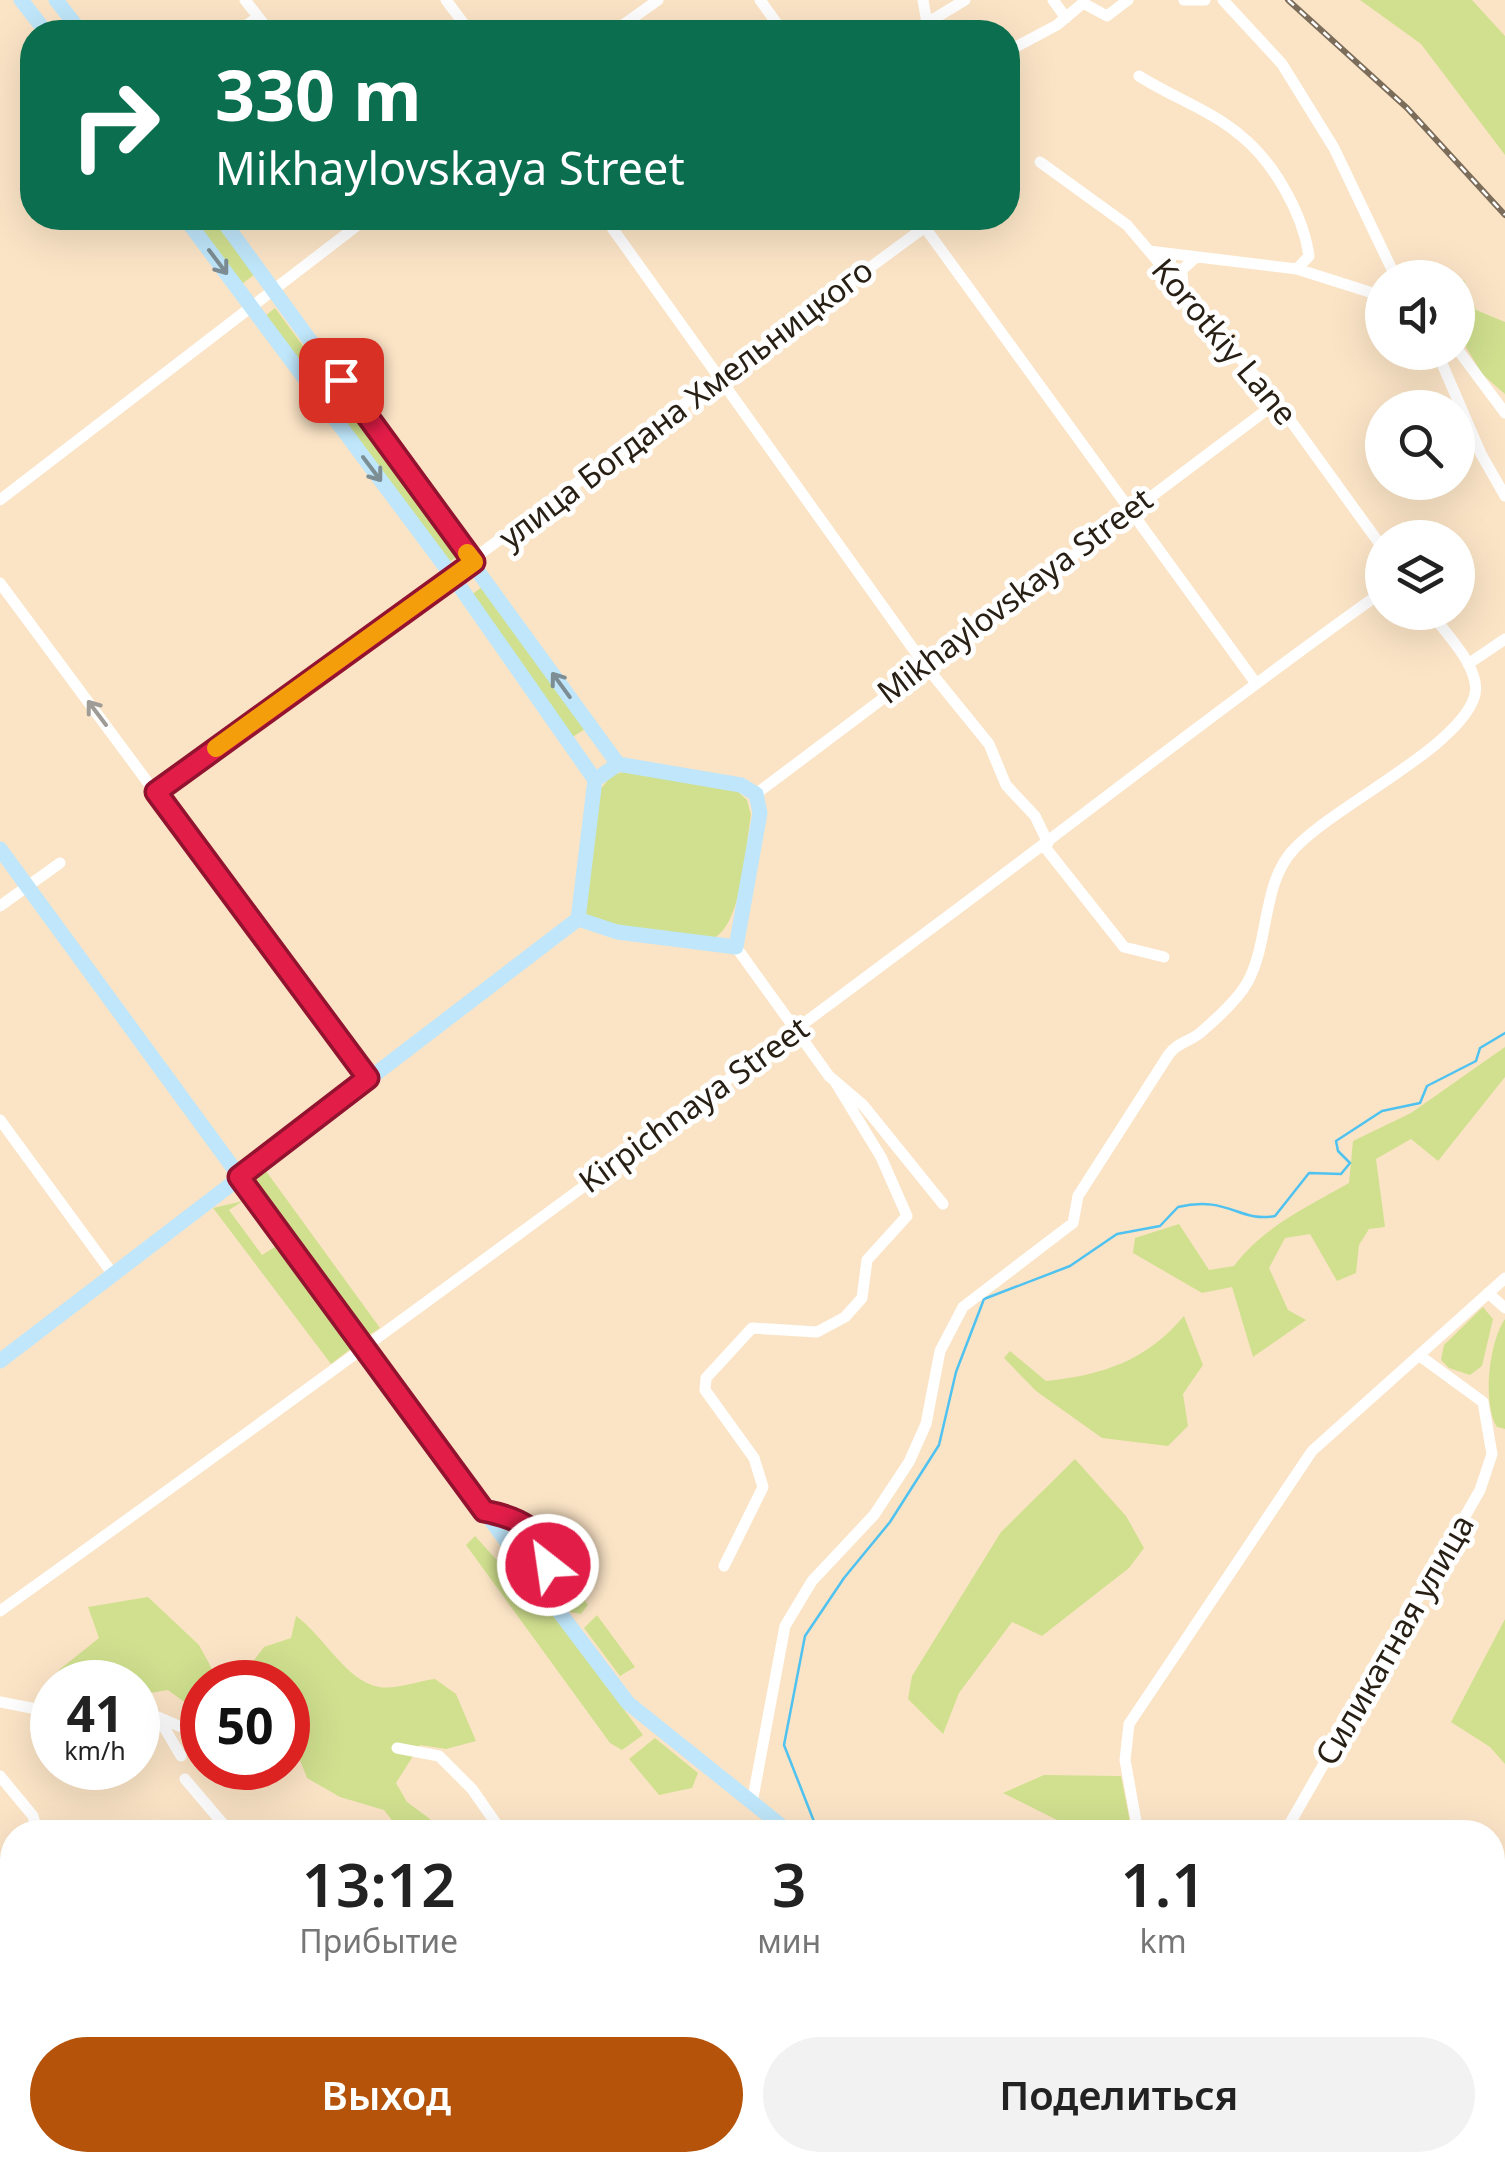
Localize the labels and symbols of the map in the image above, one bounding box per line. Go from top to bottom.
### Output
one-way arrow [207,248,228,275]
street label: улица Богдана Хмельницкого [489,248,881,558]
street label: Korotkiy Lane [1143,249,1308,433]
pin [299,338,384,423]
one-way arrow [361,455,382,482]
street label: Mikhaylovskaya Street [868,477,1160,712]
one-way arrow [551,672,572,699]
one-way arrow [87,700,108,727]
street label: Kirpichnaya Street [570,1006,817,1202]
street label: Силикатная улица [1304,1506,1483,1772]
position arrow [496,1513,600,1617]
speed limit sign: 50 [180,1660,310,1790]

